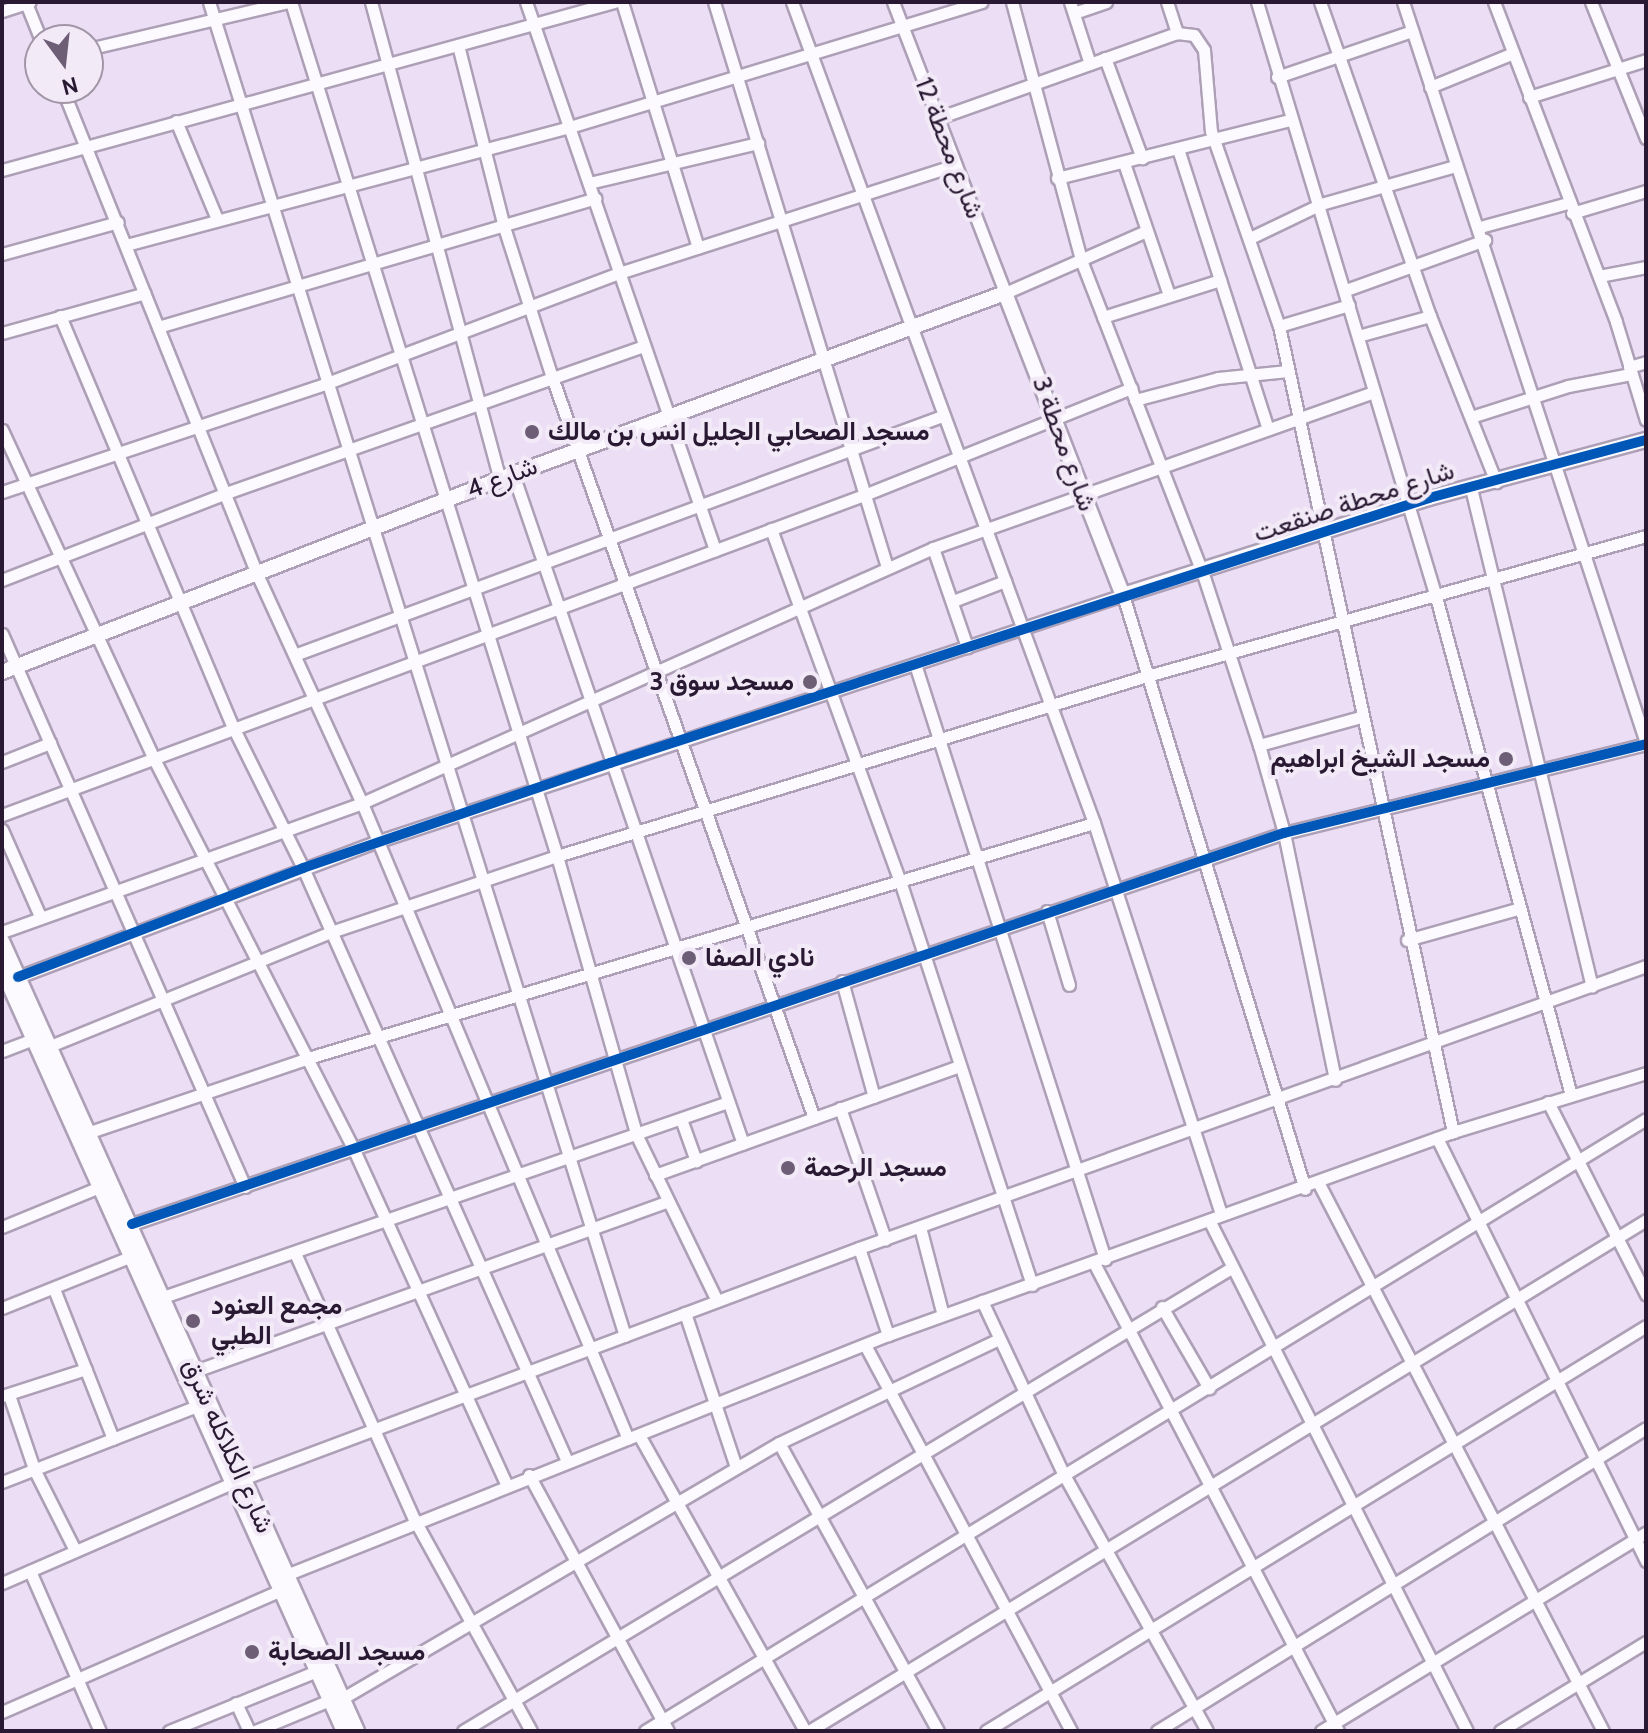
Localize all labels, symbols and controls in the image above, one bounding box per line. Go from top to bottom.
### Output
north arrow [24,24,104,104]
text: N [59,71,81,101]
street label: شارع محطة 12 [908,73,990,223]
street label: شارع محطة 3 [1025,373,1103,515]
place label: مسجد الصحابي الجليل انس بن مالك [548,416,930,448]
marker: مسجد الصحابي الجليل انس بن مالك [523,423,541,441]
street label: شارع 4 [462,450,542,506]
street label: شارع محطة صنقعت [1250,455,1458,549]
place label: مسجد سوق 3 [649,666,794,698]
marker: مسجد سوق 3 [801,673,819,691]
place label: مسجد الشيخ ابراهيم [1271,743,1490,775]
marker: مسجد الشيخ ابراهيم [1497,750,1515,768]
place label: نادي الصفا [705,942,814,974]
marker: نادي الصفا [680,949,698,967]
place label: مسجد الرحمة [804,1152,947,1184]
marker: مسجد الرحمة [779,1159,797,1177]
place label: مجمع العنود الطبي [211,1290,342,1352]
marker: مجمع العنود الطبي [182,1310,204,1332]
street label: شارع الكلاكله شرق [176,1354,280,1538]
place label: مسجد الصحابة [268,1636,425,1668]
marker: مسجد الصحابة [243,1643,261,1661]

